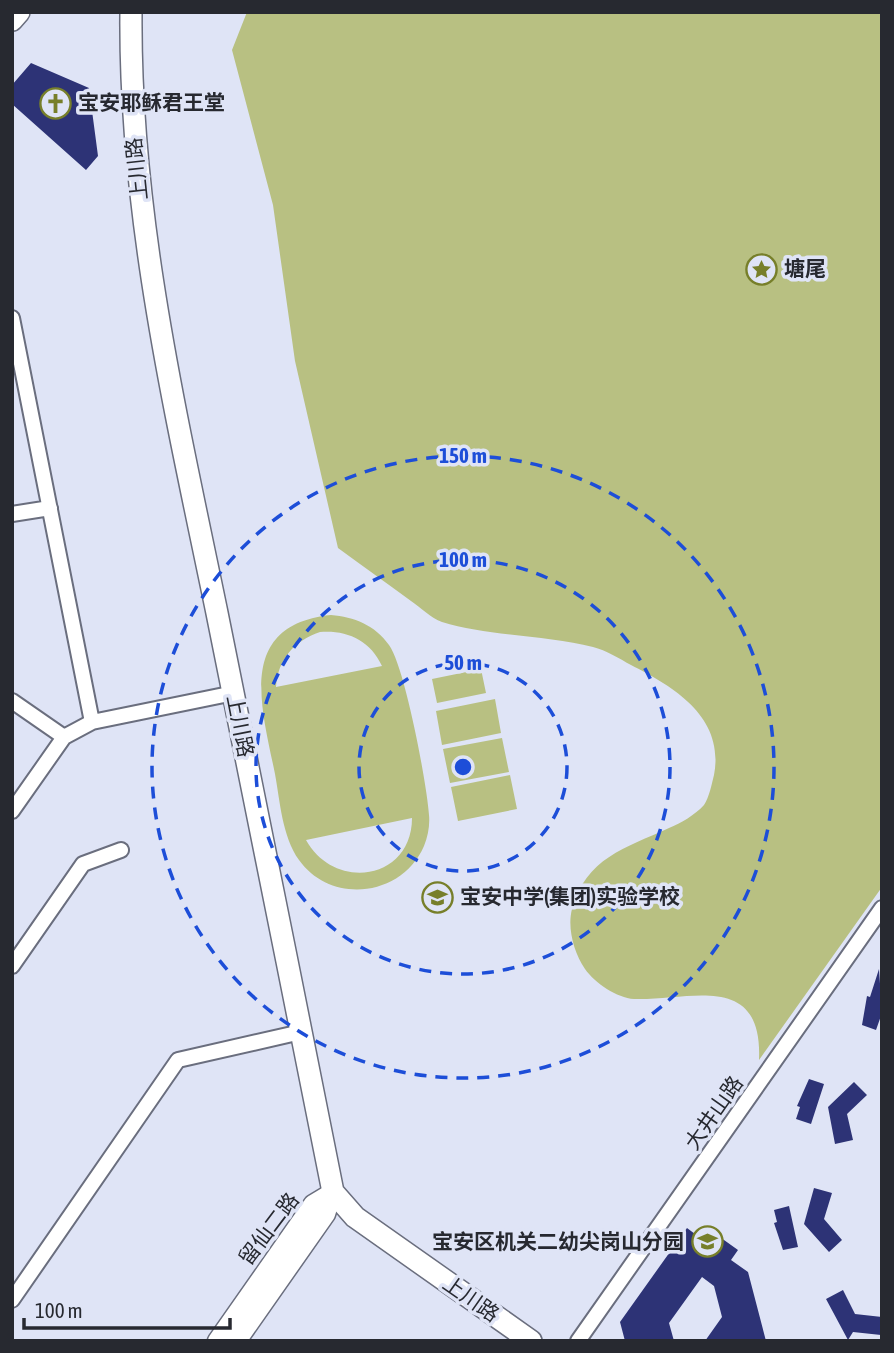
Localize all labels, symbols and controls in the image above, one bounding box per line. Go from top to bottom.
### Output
church icon: 宝安耶稣君王堂 [38,86,72,120]
place label: 宝安耶稣君王堂 [78,90,225,114]
street label: 上川路 [121,137,151,202]
place icon: 塘尾 [744,252,778,286]
place label: 塘尾 [784,256,826,280]
text: 150 m [439,443,487,467]
text: 100 m [439,547,487,571]
text: 50 m [444,650,482,674]
street label: 上川路 [223,693,259,759]
centre of rings [451,755,475,779]
school or university icon: 宝安中学(集团)实验学校 [420,880,454,914]
place label: 宝安中学(集团)实验学校 [460,884,680,908]
street label: 大井山路 [679,1071,747,1154]
street label: 留仙二路 [233,1188,303,1269]
school or university icon: 宝安区机关二幼尖岗山分园 [690,1225,724,1259]
place label: 宝安区机关二幼尖岗山分园 [432,1229,684,1253]
street label: 上川路 [439,1270,504,1326]
scale bar [24,1286,231,1330]
text: 100 m [35,1298,83,1322]

